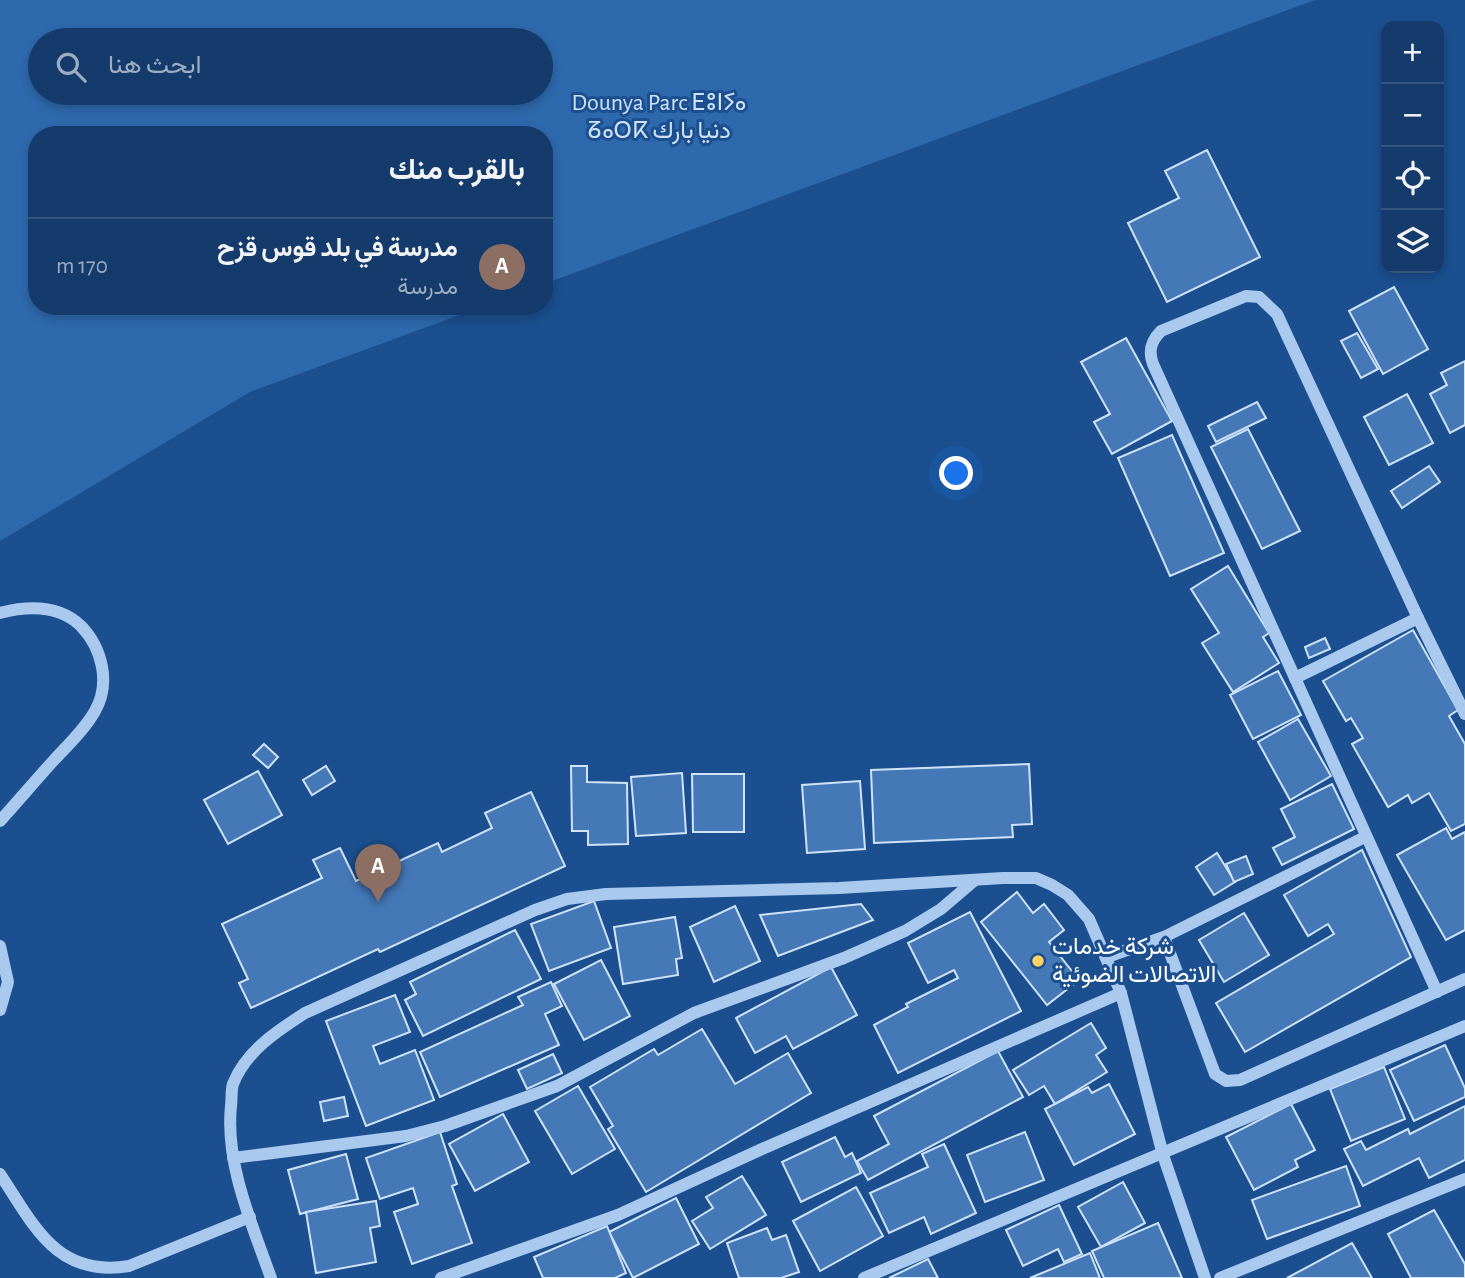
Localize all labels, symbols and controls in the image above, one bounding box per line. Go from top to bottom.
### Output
map controls [1381,21,1444,273]
button: + [1381,21,1444,84]
search box [28,28,553,105]
icon: search [52,48,90,86]
text: ابحث هنا [108,52,202,78]
button: − [1381,84,1444,147]
park label: Dounya Parc ⴹⵓⵏⵢⴰ ⵒⴰⵔⴽ دنيا بارك [572,91,746,145]
button: locate [1381,147,1444,210]
text: بالقرب منك [389,155,525,185]
button: layers [1381,210,1444,273]
text: مدرسة في بلد قوس قزح [217,235,458,261]
text: 170 m [56,255,108,278]
text: A [495,255,509,278]
text: مدرسة [397,276,458,299]
your location [939,456,973,490]
pin: A [355,844,401,902]
place label: شركة خدمات الاتصالات الضوئية [1052,935,1216,989]
marker: شركة خدمات الاتصالات الضوئية [1030,953,1046,969]

